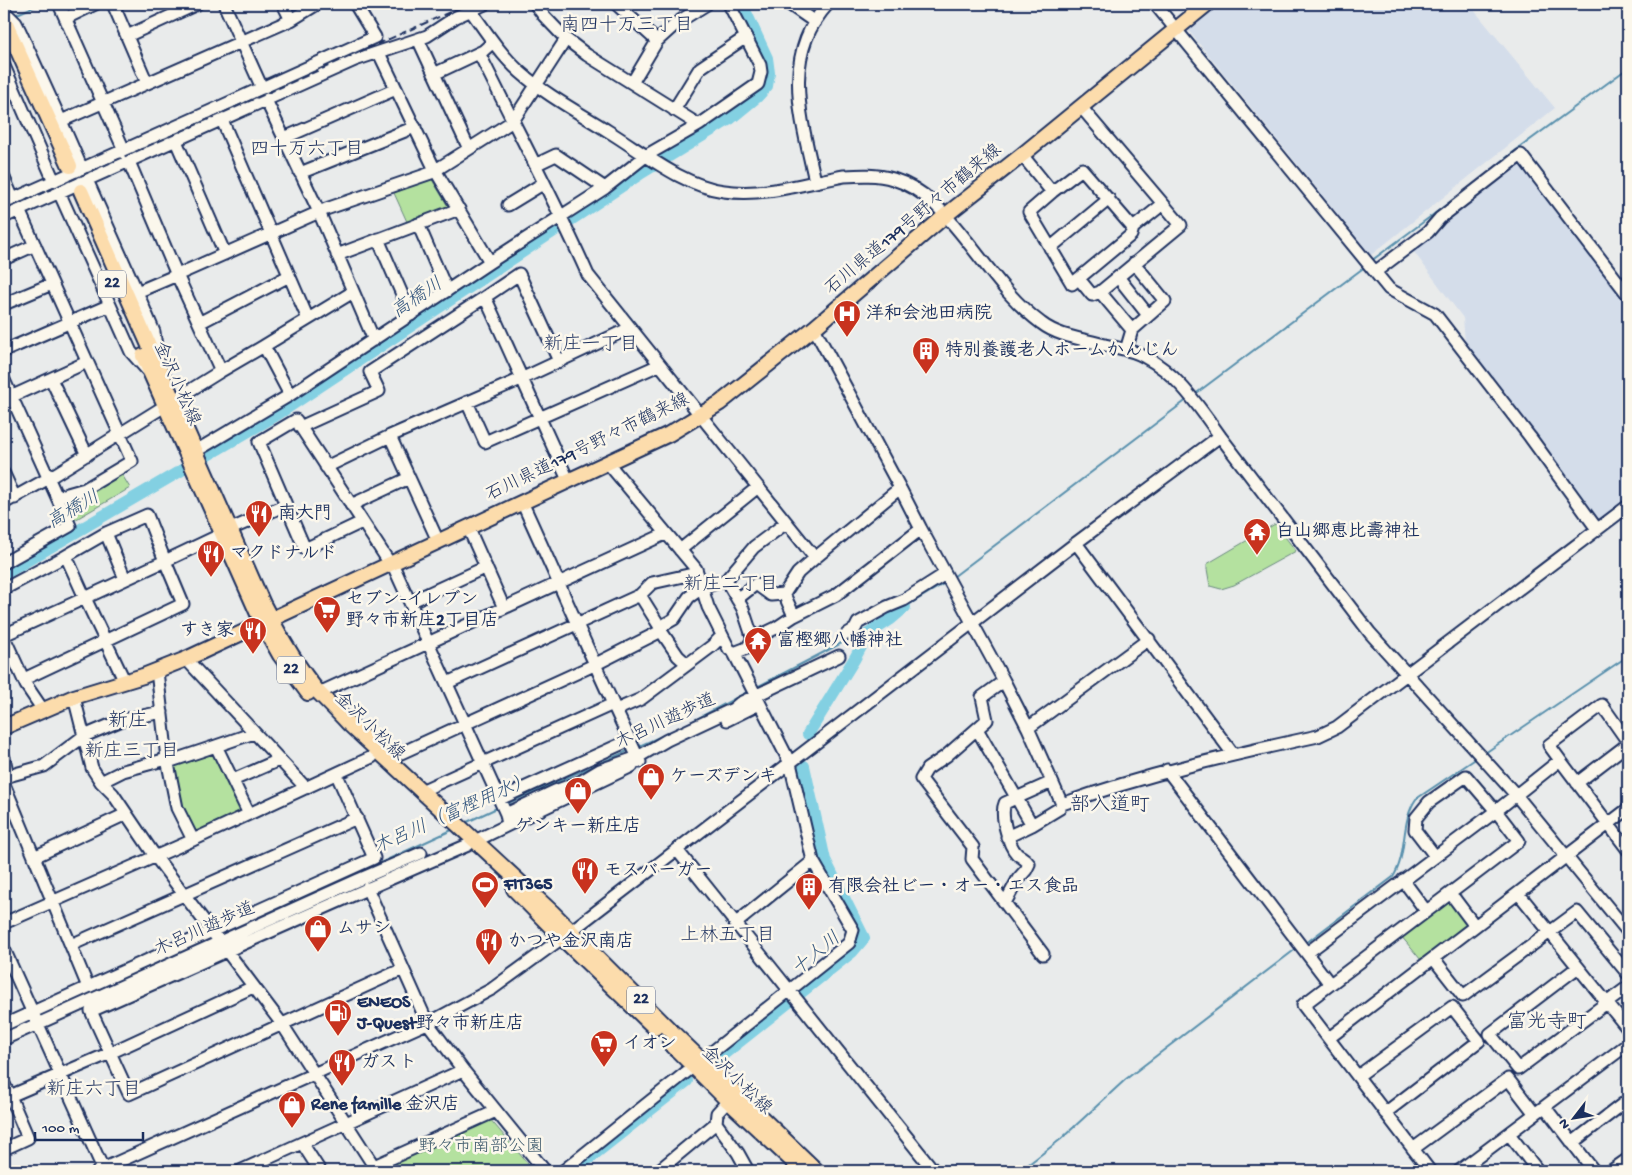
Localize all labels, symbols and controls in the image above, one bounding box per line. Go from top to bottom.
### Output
district label: 南四十万三丁目 [560,14,694,38]
district label: 四十万六丁目 [250,139,364,162]
street label: 石川県道179号野々市鶴来線 [821,139,1006,300]
road number: 22 [98,270,126,298]
water label: 高橋川 [387,273,448,324]
hospital icon: 洋和会池田病院 [832,299,862,338]
place label: 洋和会池田病院 [866,303,992,325]
district label: 新庄一丁目 [543,333,639,357]
building icon: 特別養護老人ホームかんじん [911,336,941,375]
street label: 金沢小松線 [148,338,205,429]
place label: 特別養護老人ホームかんじん [945,339,1179,362]
street label: 石川県道179号野々市鶴来線 [482,389,693,506]
water label: 高橋川 [43,486,104,535]
restaurant icon: 南大門 [244,499,274,538]
place label: 南大門 [278,503,332,525]
temple icon: 白山郷恵比壽神社 [1242,517,1272,556]
place label: 白山郷恵比壽神社 [1276,521,1420,543]
restaurant icon: マクドナルド [196,539,226,578]
place label: マクドナルド [230,544,337,565]
district label: 新庄二丁目 [683,573,779,597]
place label: セブン−イレブン 野々市新庄2丁目店 [346,589,499,632]
supermarket icon: セブン−イレブン 野々市新庄2丁目店 [312,595,342,634]
restaurant icon: すき家 [238,616,268,655]
place label: すき家 [180,620,234,642]
temple icon: 富樫郷八幡神社 [743,626,773,665]
place label: 富樫郷八幡神社 [777,630,903,652]
road number: 22 [277,656,305,684]
street label: 金沢小松線 [329,687,409,766]
street label: 木呂川遊歩道 [612,689,719,754]
district label: 新庄 [108,709,148,734]
district label: 新庄三丁目 [84,740,180,764]
shop icon: ケーズデンキ [636,762,666,801]
place label: ケーズデンキ [670,767,777,788]
water label: 木呂川（富樫用水） [370,769,536,860]
shop icon: ゲンキー新庄店 [563,776,593,815]
district label: 部入道町 [1070,794,1150,818]
place label: ゲンキー新庄店 [515,816,641,838]
restaurant icon: モスバーガー [570,856,600,895]
place label: モスバーガー [604,861,712,882]
sports icon: FIT365 [470,870,500,909]
building icon: 有限会社ビー・オー・エス食品 [794,872,824,911]
place label: FIT365 [503,875,553,896]
place label: 有限会社ビー・オー・エス食品 [828,876,1079,898]
street label: 木呂川遊歩道 [151,898,259,962]
shop icon: ムサシ [303,914,333,953]
place label: ムサシ [337,919,391,940]
district label: 上林五丁目 [680,925,776,948]
restaurant icon: かつや金沢南店 [474,927,504,966]
water label: 十人川 [788,928,846,982]
place label: かつや金沢南店 [508,931,634,953]
road number: 22 [627,986,655,1014]
place label: ENEOS J-Quest野々市新庄店 [356,993,524,1035]
fuel station icon: ENEOS J-Quest野々市新庄店 [323,998,353,1037]
district label: 富光寺町 [1507,1010,1587,1035]
supermarket icon: イオン [589,1029,619,1068]
place label: イオン [623,1034,677,1055]
street label: 金沢小松線 [696,1041,776,1120]
restaurant icon: ガスト [327,1048,357,1087]
place label: ガスト [361,1053,417,1074]
district label: 新庄六丁目 [46,1078,142,1102]
shop icon: Rene famille 金沢店 [277,1090,307,1129]
north arrow [1550,1092,1600,1142]
place label: Rene famille 金沢店 [310,1094,460,1116]
scale bar [35,1110,142,1142]
text: N [1555,1115,1575,1132]
text: 100 m [41,1120,80,1138]
park label: 野々市南部公園 [418,1136,544,1158]

